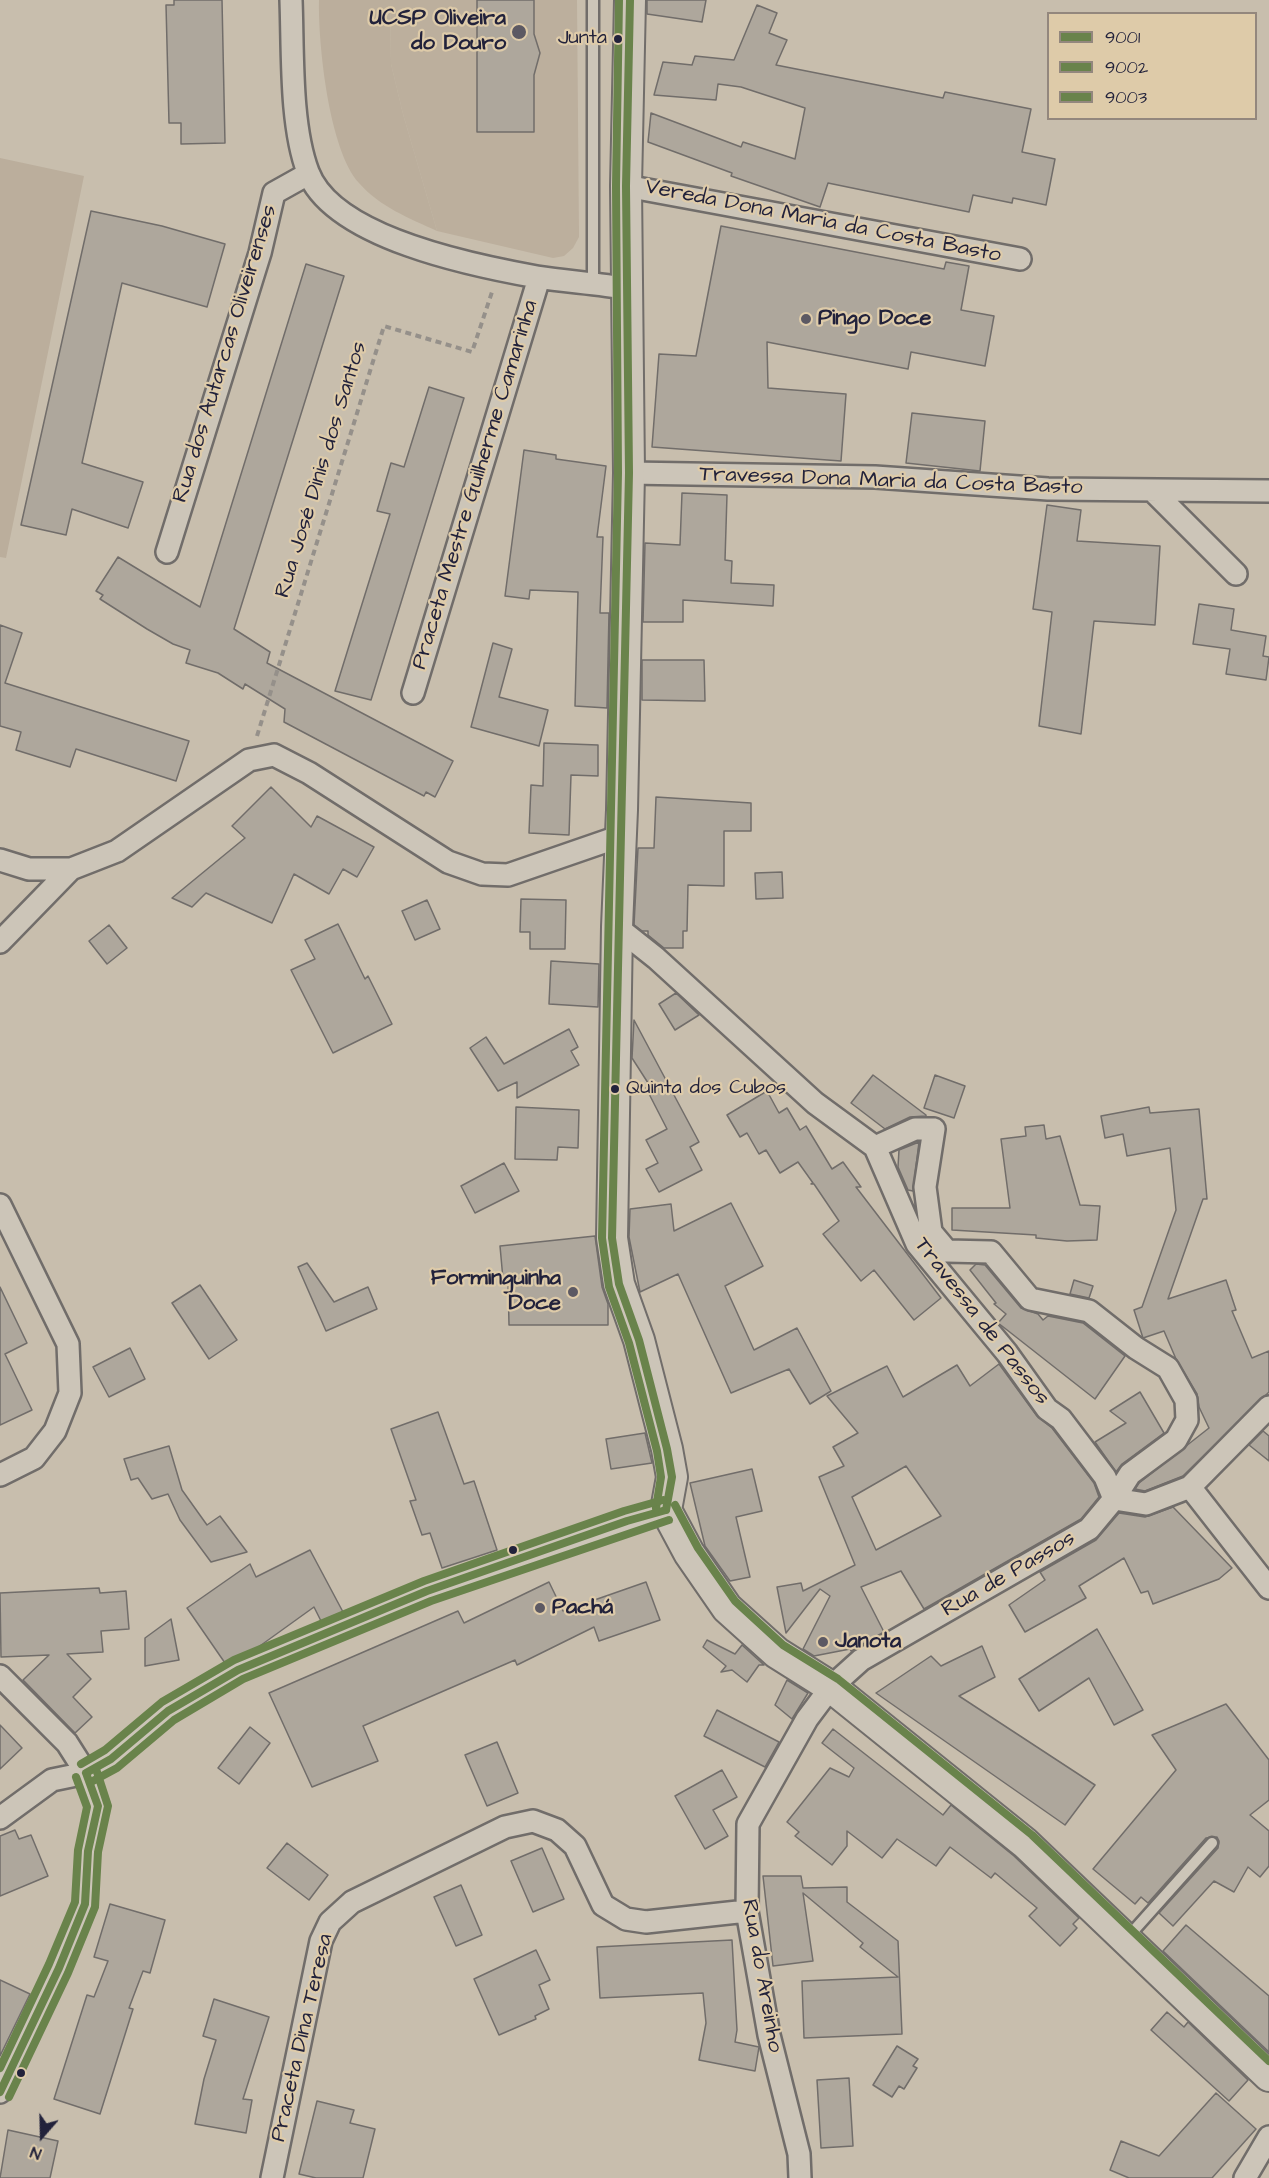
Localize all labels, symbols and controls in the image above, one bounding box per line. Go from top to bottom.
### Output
place label: UCSP Oliveira do Douro [370,6,506,57]
legend [1047,12,1257,120]
marker: UCSP Oliveira do Douro [510,23,528,41]
text: 9001 [1105,25,1140,50]
place label: Junta [558,27,607,51]
marker: Junta [612,33,624,45]
text: 9002 [1105,55,1148,80]
text: 9003 [1105,85,1147,110]
street label: Vereda Dona Maria da Costa Basto [643,175,1003,269]
street label: Rua dos Autarcas Oliveirenses [168,202,284,506]
street label: Praceta Mestre Guilherme Camarinha [407,297,545,673]
place label: Pingo Doce [818,306,931,332]
marker: Pingo Doce [799,312,813,326]
street label: Rua José Dinis dos Santos [270,339,374,601]
street label: Travessa Dona Maria da Costa Basto [699,462,1083,502]
place label: Quinta dos Cubos [626,1077,786,1101]
marker: Quinta dos Cubos [609,1083,621,1095]
street label: Travessa de Passos [907,1233,1055,1411]
place label: Forminguinha Doce [431,1266,561,1318]
marker: Forminguinha Doce [566,1285,580,1299]
street label: Rua de Passos [938,1526,1080,1624]
unlabelled marker [507,1544,519,1556]
place label: Pachá [552,1595,613,1621]
marker: Pachá [533,1601,547,1615]
place label: Janota [835,1629,901,1655]
marker: Janota [816,1635,830,1649]
street label: Rua do Areinho [735,1897,787,2055]
street label: Praceta Dina Teresa [266,1931,340,2145]
unlabelled marker [15,2067,27,2079]
north arrow [12,2106,72,2166]
text: N [27,2141,44,2165]

